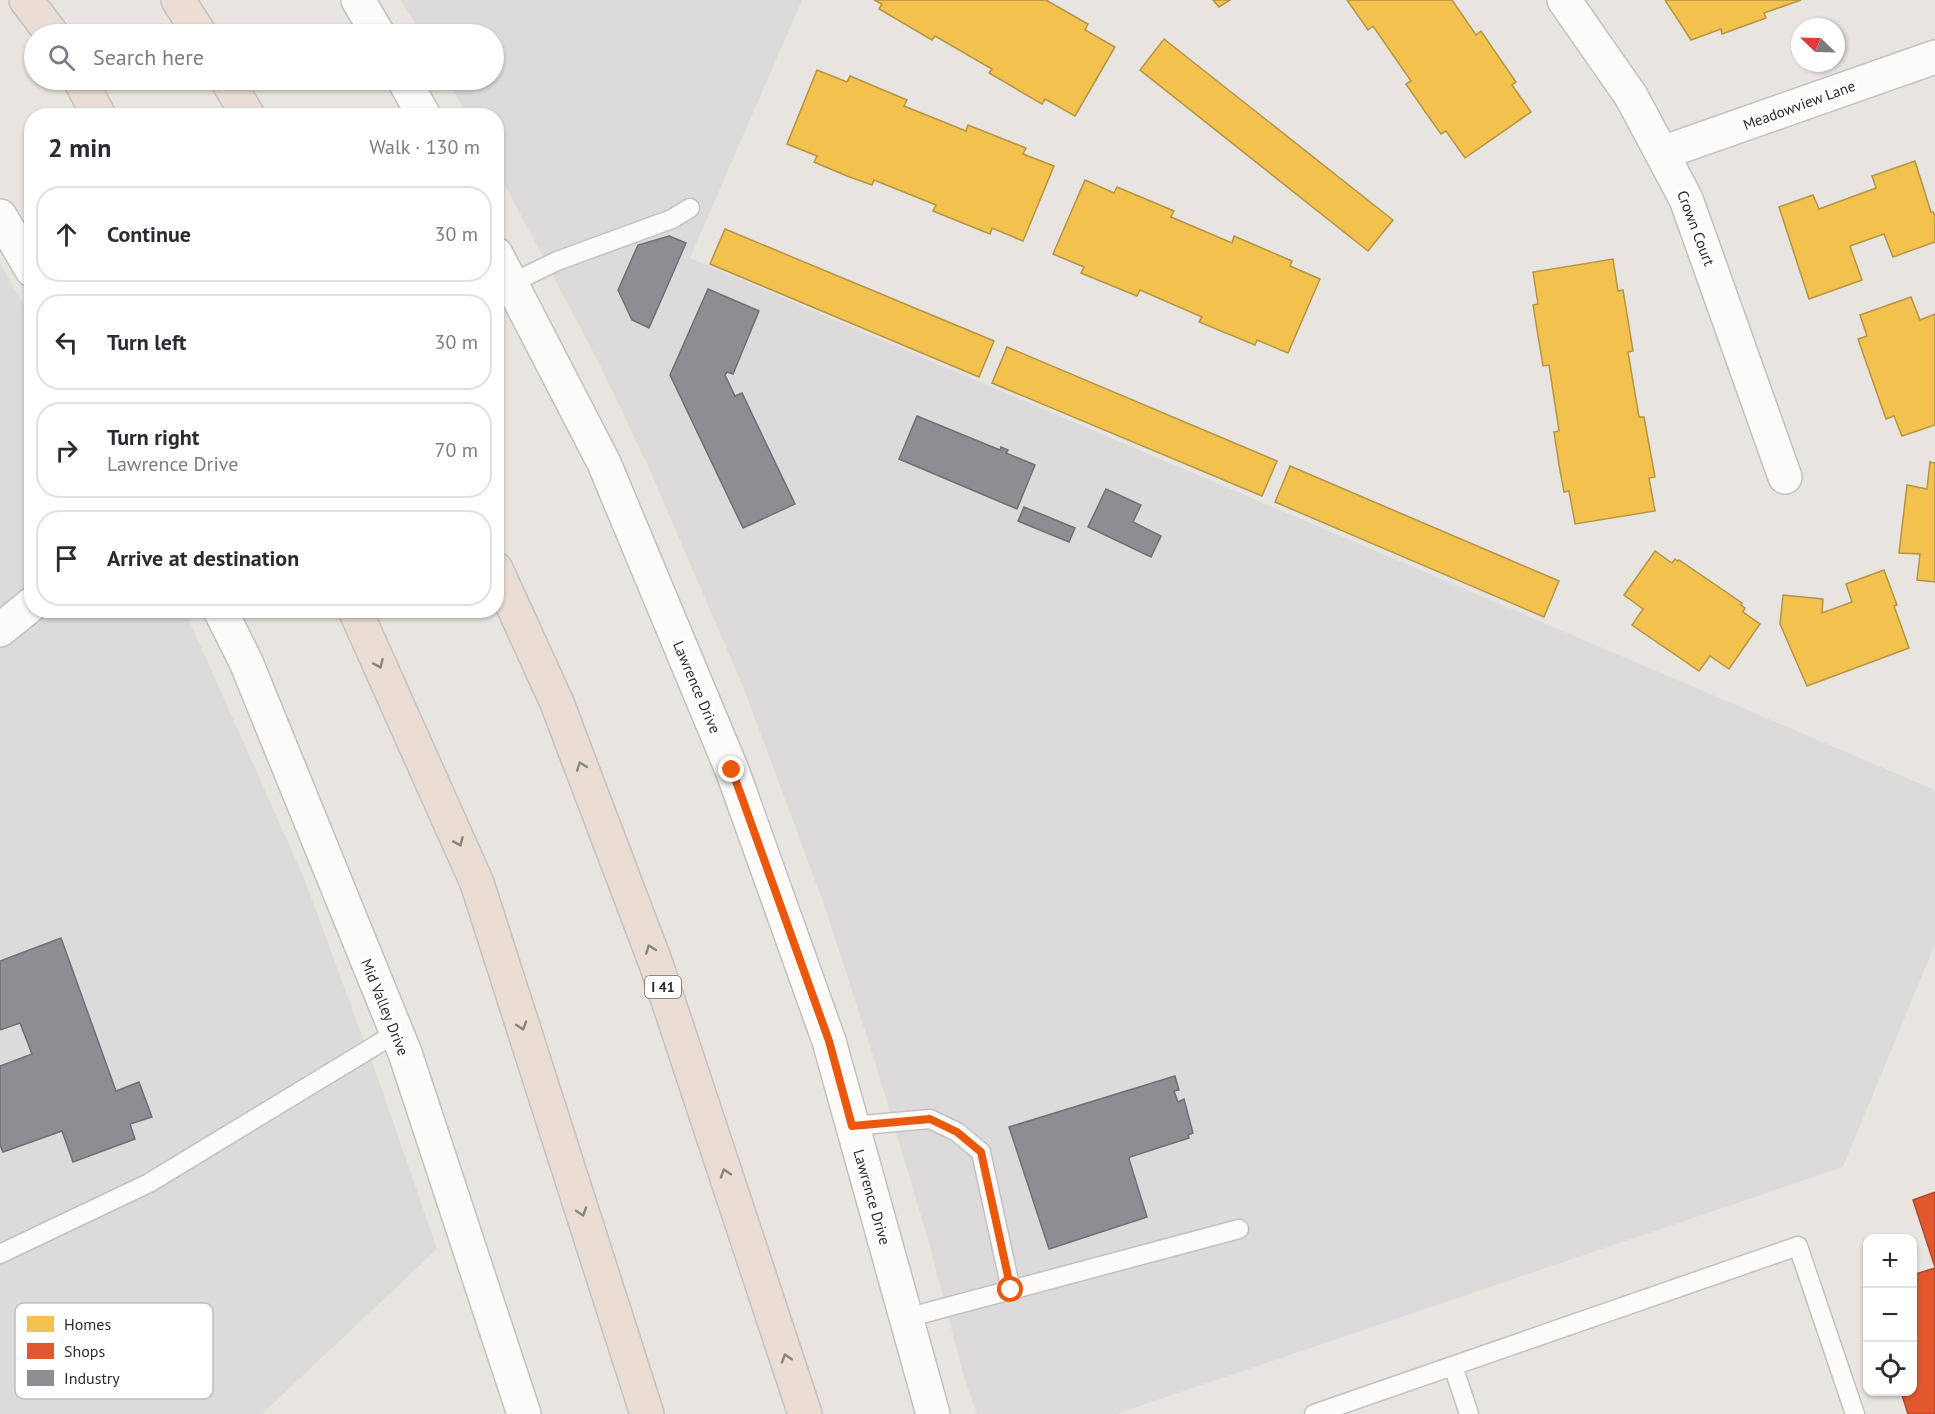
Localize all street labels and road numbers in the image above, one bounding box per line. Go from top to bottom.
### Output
street label: Meadowview Lane [1740,76,1858,134]
street label: Crown Court [1673,188,1719,268]
street label: Lawrence Drive [669,638,725,736]
street label: Mid Valley Drive [357,956,413,1058]
road number: I 41 [645,976,681,998]
street label: Lawrence Drive [849,1147,895,1247]

